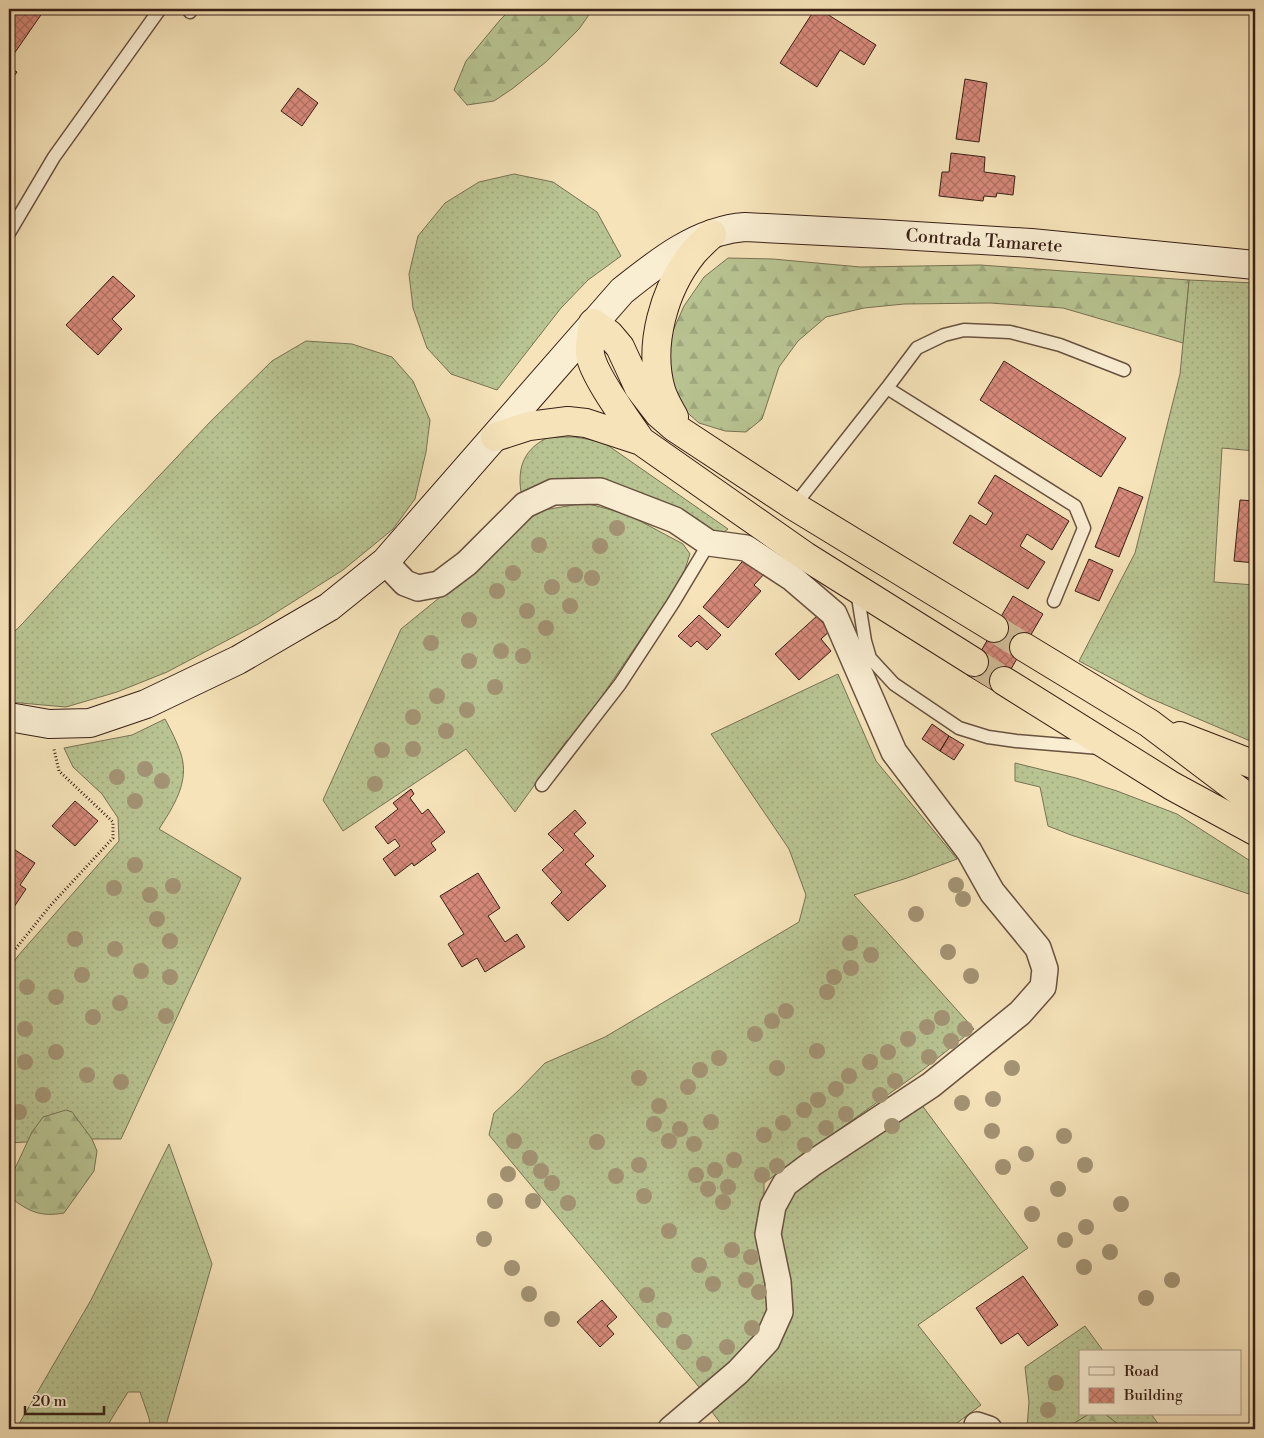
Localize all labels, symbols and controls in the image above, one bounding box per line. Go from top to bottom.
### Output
street label: Contrada Tamarete [905,224,1063,258]
legend [1079,1350,1242,1416]
text: Road [1124,1362,1159,1381]
scale bar [25,1383,104,1415]
text: Building [1123,1386,1183,1405]
text: 20 m [32,1392,67,1411]

